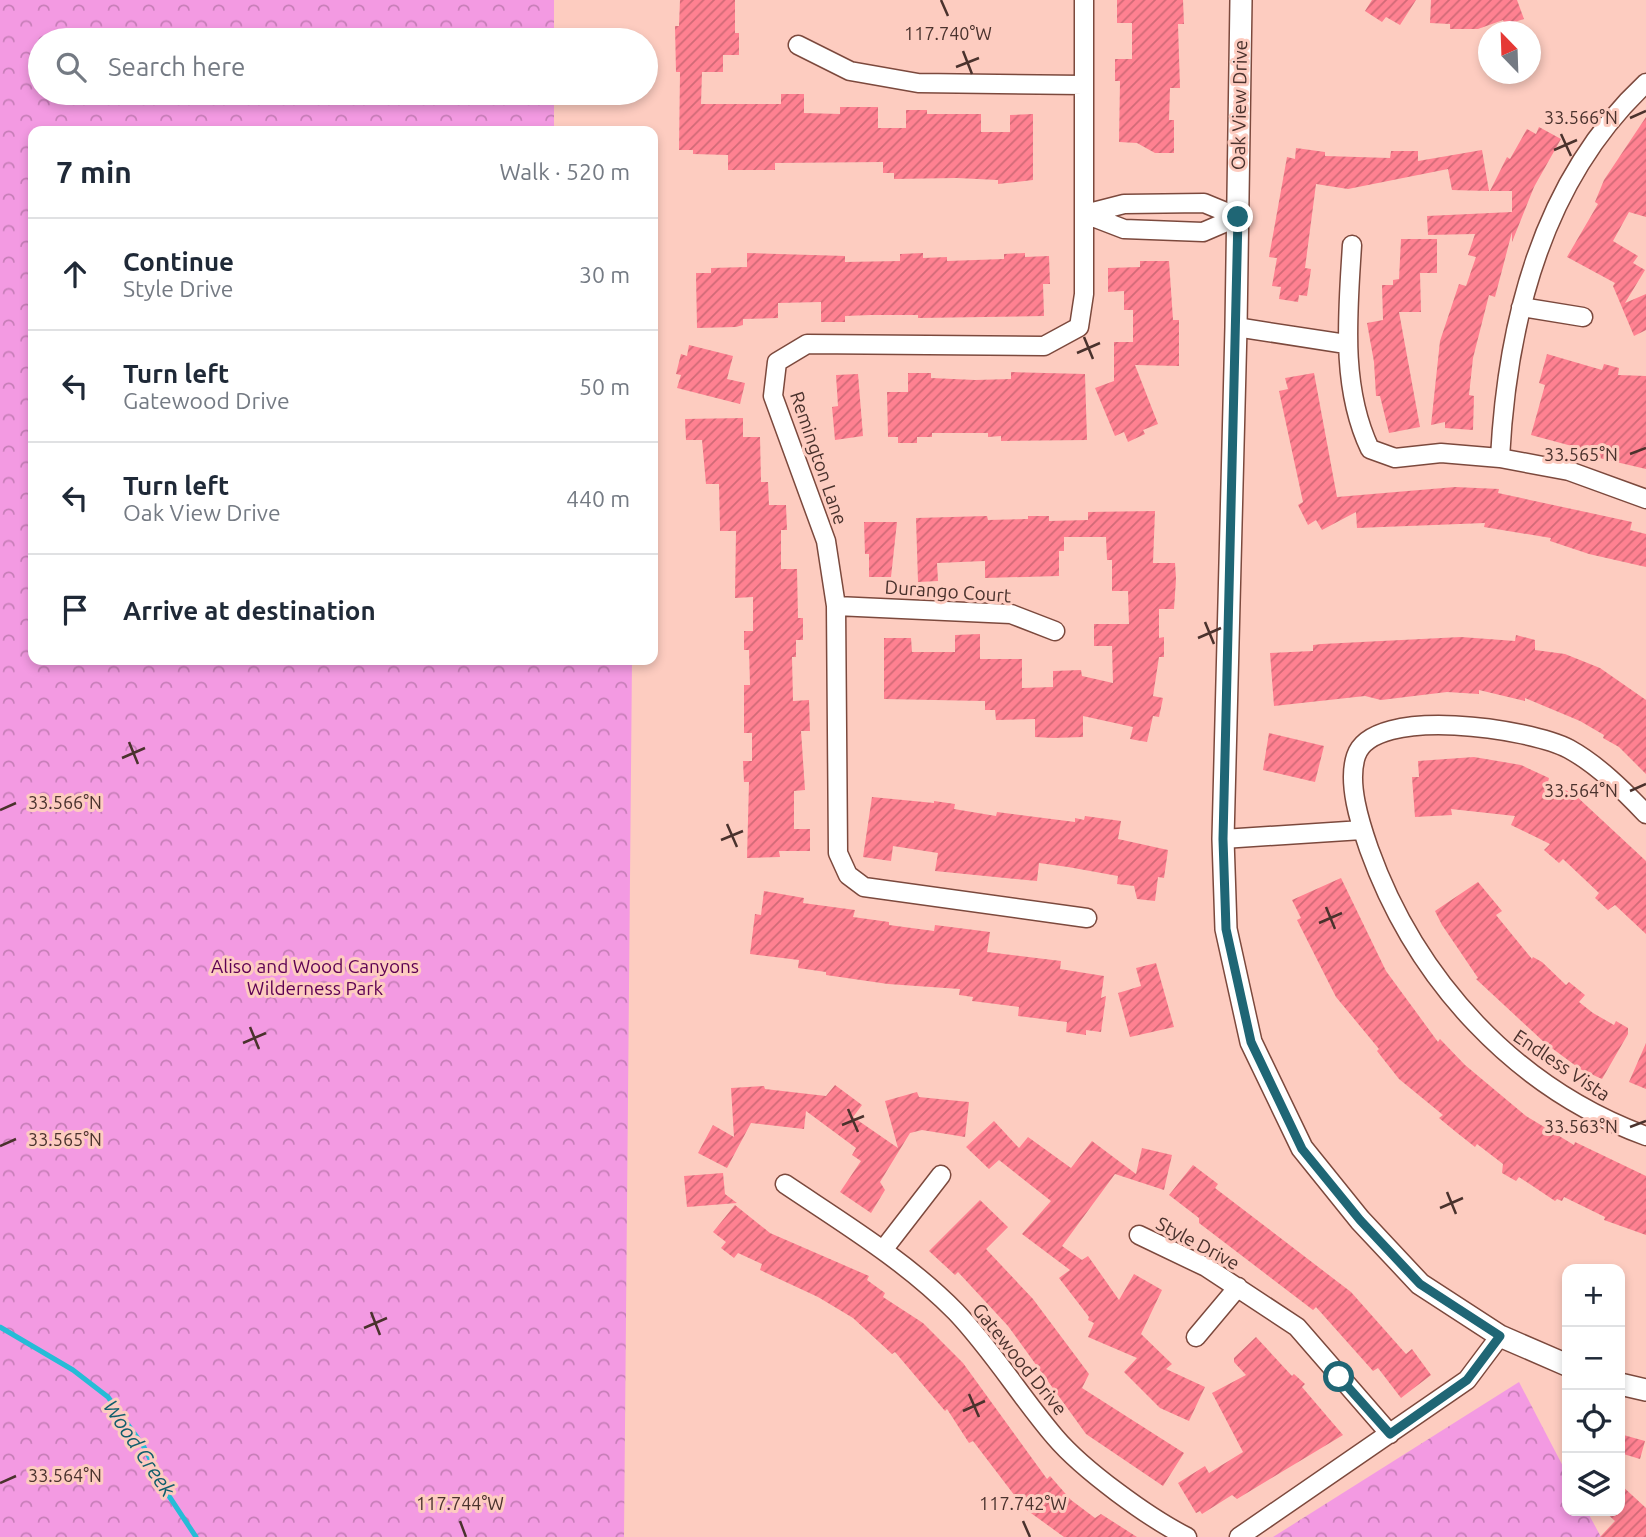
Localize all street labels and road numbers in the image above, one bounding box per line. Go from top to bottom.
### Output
street label: Oak View Drive [1227,40,1251,170]
street label: Remington Lane [786,388,852,528]
street label: Durango Court [884,576,1012,606]
street label: Endless Vista [1510,1025,1614,1105]
street label: Style Drive [1153,1212,1243,1274]
street label: Gatewood Drive [968,1299,1072,1419]

